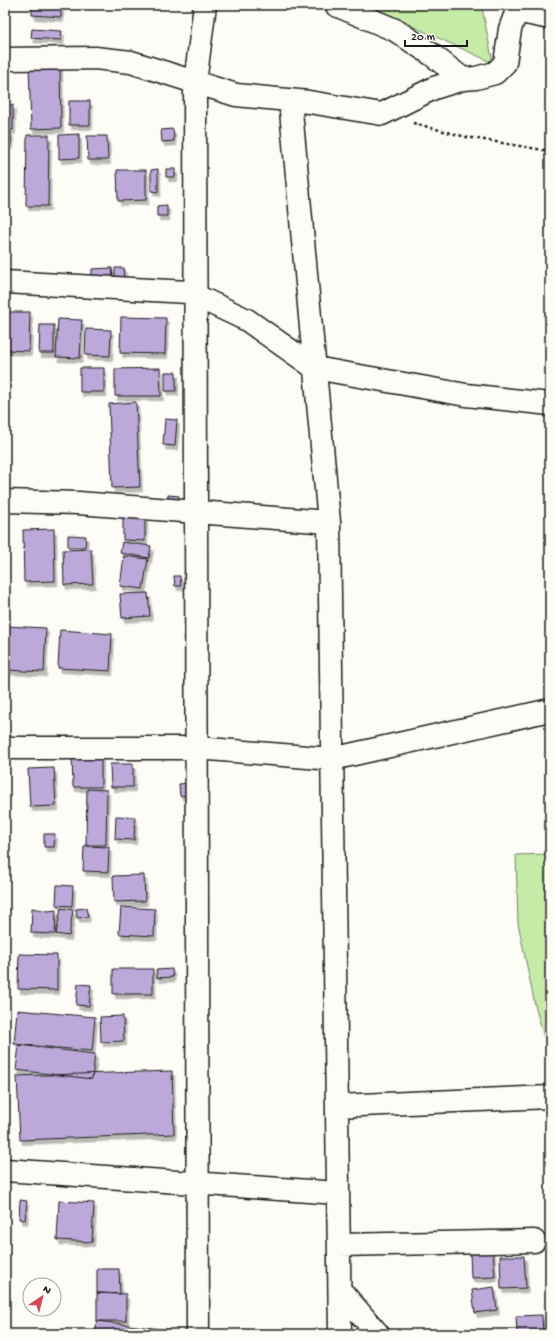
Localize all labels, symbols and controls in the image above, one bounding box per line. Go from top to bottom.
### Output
scale bar [405,22,467,48]
text: 20 m [411,31,436,45]
north arrow [22,1277,62,1317]
text: N [40,1283,53,1297]

